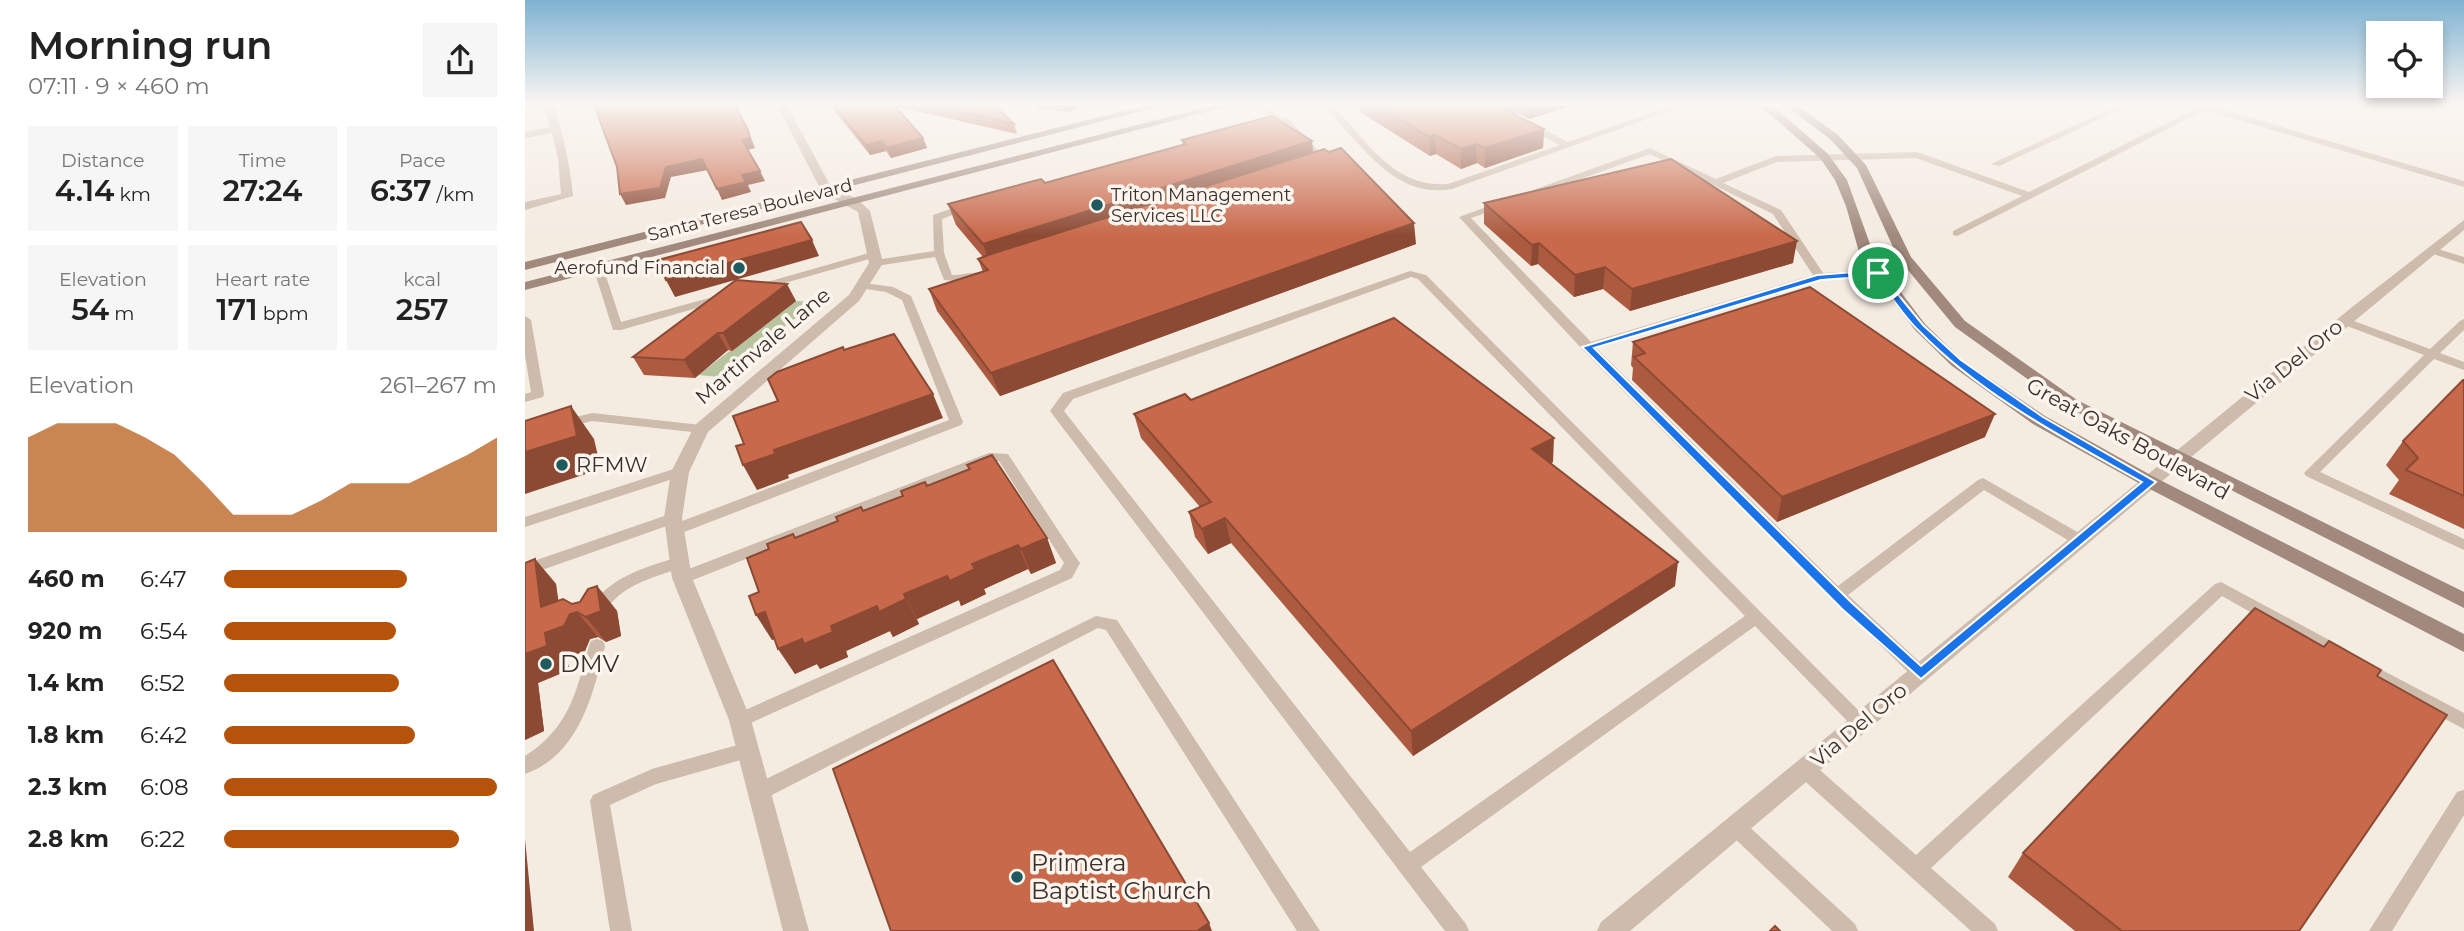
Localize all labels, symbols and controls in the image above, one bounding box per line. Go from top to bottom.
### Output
map controls [2366,21,2443,98]
button: locate [2366,21,2443,98]
text: Morning run [28,22,272,69]
button: share [423,23,497,97]
text: 07:11 · 9 × 460 m [28,72,210,100]
text: Distance [61,149,145,172]
text: Time [239,149,286,172]
text: Pace [399,149,445,172]
text: 4.14 [55,172,114,209]
text: 27:24 [223,172,302,209]
text: 6:37 [370,172,432,209]
street label: Santa Teresa Boulevard [645,174,855,246]
text: km [114,183,151,206]
text: /km [432,183,474,206]
place label: Triton Management Services LLC [1111,184,1291,227]
marker: Triton Management Services LLC [1089,197,1105,213]
pin [1848,243,1908,303]
icon: arrive [1859,254,1897,292]
place label: Aerofund Financial [554,257,725,279]
marker: Aerofund Financial [731,260,747,276]
text: Elevation [59,268,147,291]
text: Heart rate [215,268,310,291]
text: kcal [403,268,441,291]
street label: Martinvale Lane [690,282,835,409]
text: 54 [71,291,109,328]
text: 171 [216,291,258,328]
text: 257 [396,291,449,328]
text: m [109,302,134,325]
text: bpm [258,302,309,325]
street label: Via Del Oro [2240,314,2347,407]
text: Elevation [28,371,134,399]
text: 261–267 m [380,371,497,399]
street label: Great Oaks Boulevard [2022,372,2234,505]
place label: RFMW [576,452,648,477]
marker: RFMW [554,457,570,473]
text: 460 m [28,565,105,593]
text: 6:47 [140,565,187,593]
text: 920 m [28,617,102,645]
text: 6:54 [140,617,187,645]
place label: DMV [560,649,619,678]
marker: DMV [538,656,554,672]
text: 1.4 km [28,669,105,697]
text: 6:52 [140,669,185,697]
street label: Via Del Oro [1805,677,1912,772]
text: 1.8 km [28,721,104,749]
text: 6:42 [140,721,187,749]
text: 2.3 km [28,773,107,801]
text: 6:08 [140,773,189,801]
text: 2.8 km [28,825,109,853]
text: 6:22 [140,825,185,853]
place label: Primera Baptist Church [1031,848,1212,905]
marker: Primera Baptist Church [1009,869,1025,885]

